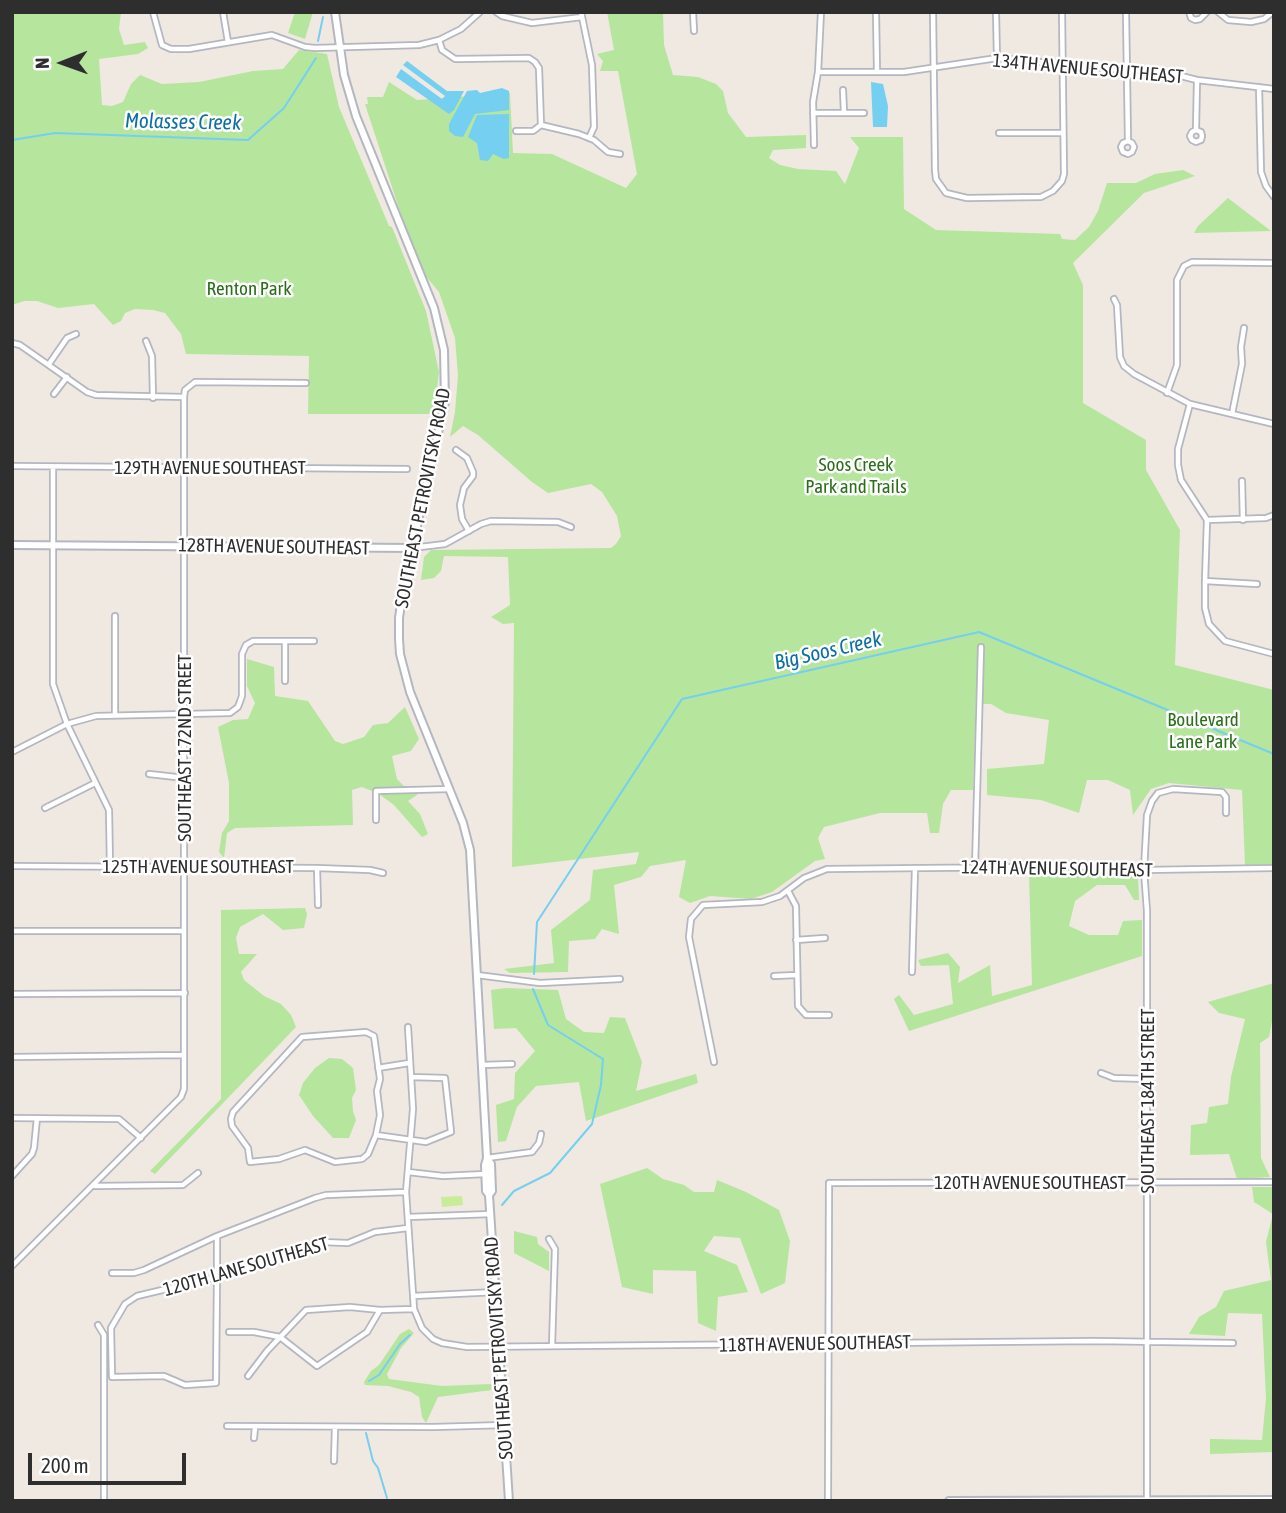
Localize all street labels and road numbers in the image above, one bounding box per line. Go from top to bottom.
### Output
street label: 134TH AVENUE SOUTHEAST [992,49,1184,89]
street label: SOUTHEAST PETROVITSKY ROAD [391,386,455,610]
street label: 129TH AVENUE SOUTHEAST [114,457,306,479]
street label: 128TH AVENUE SOUTHEAST [178,534,370,560]
street label: SOUTHEAST 172ND STREET [174,654,196,842]
street label: 125TH AVENUE SOUTHEAST [102,856,294,878]
street label: 124TH AVENUE SOUTHEAST [961,856,1153,882]
street label: SOUTHEAST 184TH STREET [1137,1008,1159,1194]
street label: 120TH AVENUE SOUTHEAST [934,1172,1126,1194]
street label: 120TH LANE SOUTHEAST [161,1233,331,1301]
street label: SOUTHEAST PETROVITSKY ROAD [480,1236,518,1460]
street label: 118TH AVENUE SOUTHEAST [719,1331,911,1357]

